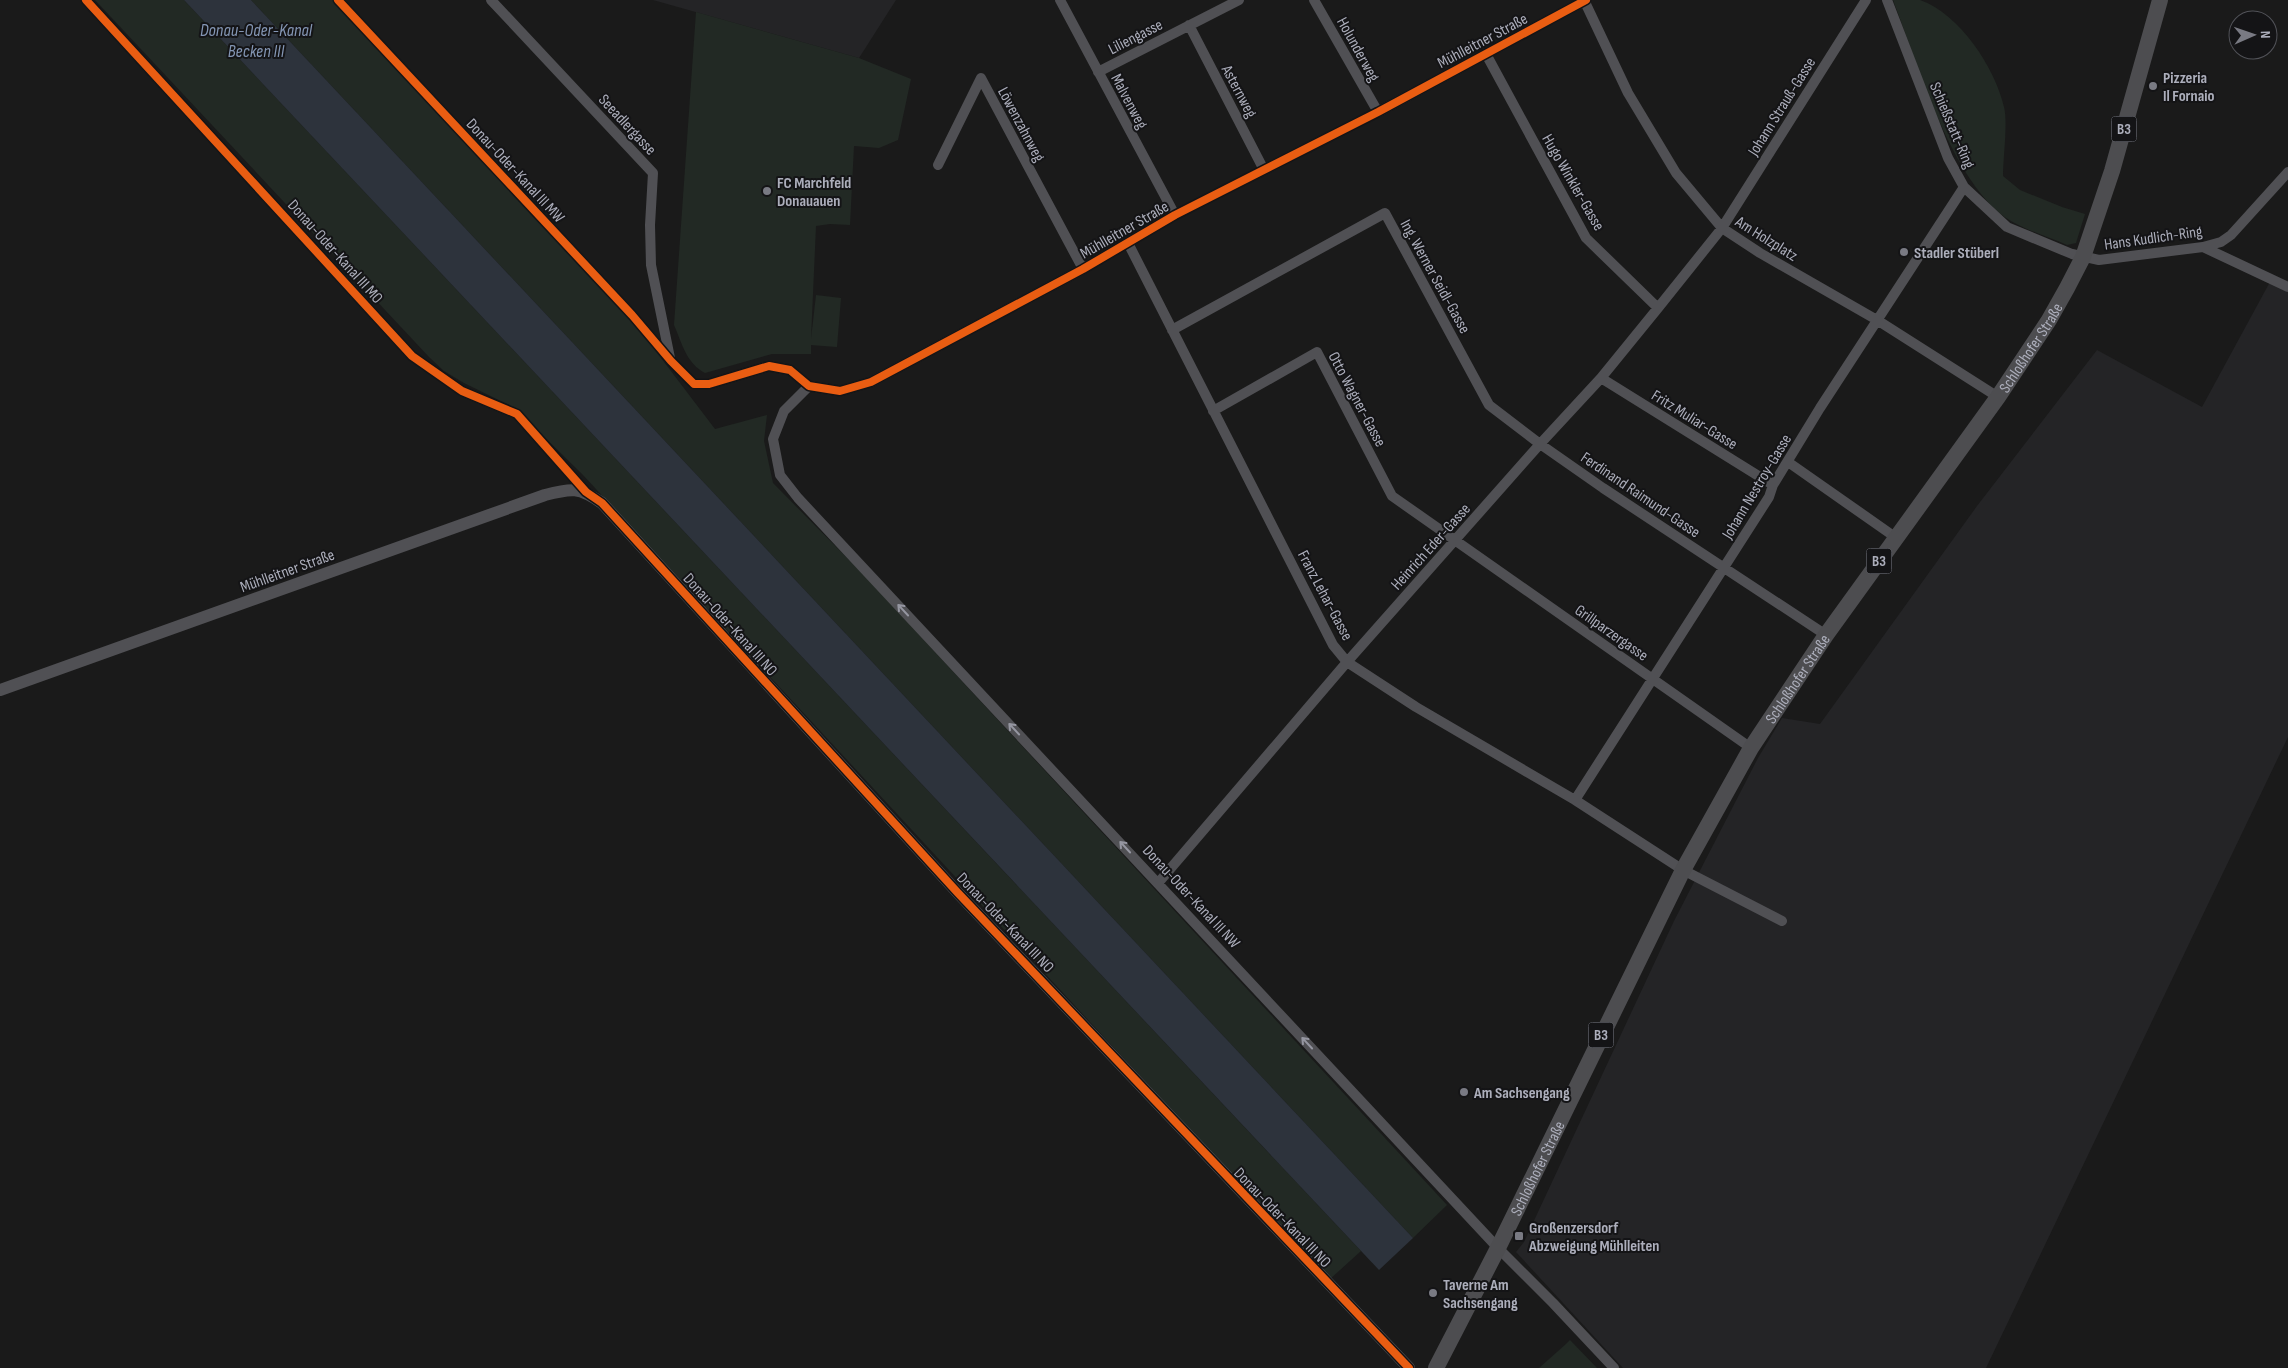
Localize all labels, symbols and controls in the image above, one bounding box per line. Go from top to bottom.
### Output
street label: Mühlleitner Straße [1435,10,1531,73]
north arrow [2228,10,2278,60]
street label: Holunderweg [1332,14,1383,85]
street label: Liliengasse [1105,16,1166,59]
water label: Donau-Oder-Kanal Becken III [200,20,313,62]
text: N [2257,31,2274,39]
street label: Johann Strauß-Gasse [1744,54,1820,160]
street label: Asternweg [1216,61,1260,121]
place label: Pizzeria Il Fornaio [2163,69,2214,106]
street label: Malvenweg [1106,71,1151,133]
street label: Schießstatt-Ring [1925,79,1978,172]
marker: Pizzeria Il Fornaio [2147,80,2159,92]
street label: Löwenzahnweg [993,84,1048,165]
street label: Seeadlergasse [594,91,660,159]
street label: Donau-Oder-Kanal III MW [462,115,568,227]
road number: B3 [2112,116,2136,142]
street label: Hugo Winkler-Gasse [1537,131,1608,234]
place label: FC Marchfeld Donauauen [777,174,851,211]
marker: FC Marchfeld Donauauen [761,185,773,197]
street label: Donau-Oder-Kanal III MO [283,196,387,308]
street label: Mühlleitner Straße [1077,197,1172,263]
street label: Am Holzplatz [1731,212,1801,266]
street label: Ing. Werner Seidl-Gasse [1396,216,1474,337]
street label: Hans Kudlich-Ring [2103,222,2203,255]
place label: Stadler Stüberl [1914,244,1999,263]
marker: Stadler Stüberl [1898,246,1910,258]
street label: Schloßhofer Straße [1995,300,2068,397]
street label: Otto Wagner-Gasse [1324,349,1390,450]
street label: Fritz Muliar-Gasse [1648,386,1741,454]
street label: Johann Nestroy-Gasse [1718,431,1796,543]
street label: Ferdinand Raimund-Gasse [1577,448,1703,542]
street label: Heinrich Eder-Gasse [1387,500,1475,594]
street label: Mühlleitner Straße [238,546,337,597]
street label: Franz Lehar-Gasse [1293,548,1356,644]
road number: B3 [1866,548,1892,574]
street label: Donau-Oder-Kanal III NO [679,570,781,680]
street label: Grillparzergasse [1571,601,1651,665]
one-way arrow [897,604,909,617]
street label: Schloßhofer Straße [1762,631,1835,728]
one-way arrow [1008,722,1020,735]
one-way arrow [1119,841,1131,853]
street label: Donau-Oder-Kanal III NW [1138,841,1244,953]
street label: Donau-Oder-Kanal III NO [952,869,1058,977]
road number: B3 [1588,1022,1614,1048]
one-way arrow [1301,1037,1313,1050]
place label: Am Sachsengang [1473,1084,1570,1103]
marker: Am Sachsengang [1458,1086,1470,1098]
street label: Schloßhofer Straße [1507,1118,1570,1219]
street label: Donau-Oder-Kanal III NO [1229,1164,1335,1272]
place label: Großenzersdorf Abzweigung Mühlleiten [1528,1219,1659,1256]
marker: Großenzersdorf Abzweigung Mühlleiten [1513,1230,1525,1242]
place label: Taverne Am Sachsengang [1443,1276,1518,1313]
marker: Taverne Am Sachsengang [1427,1287,1439,1299]

